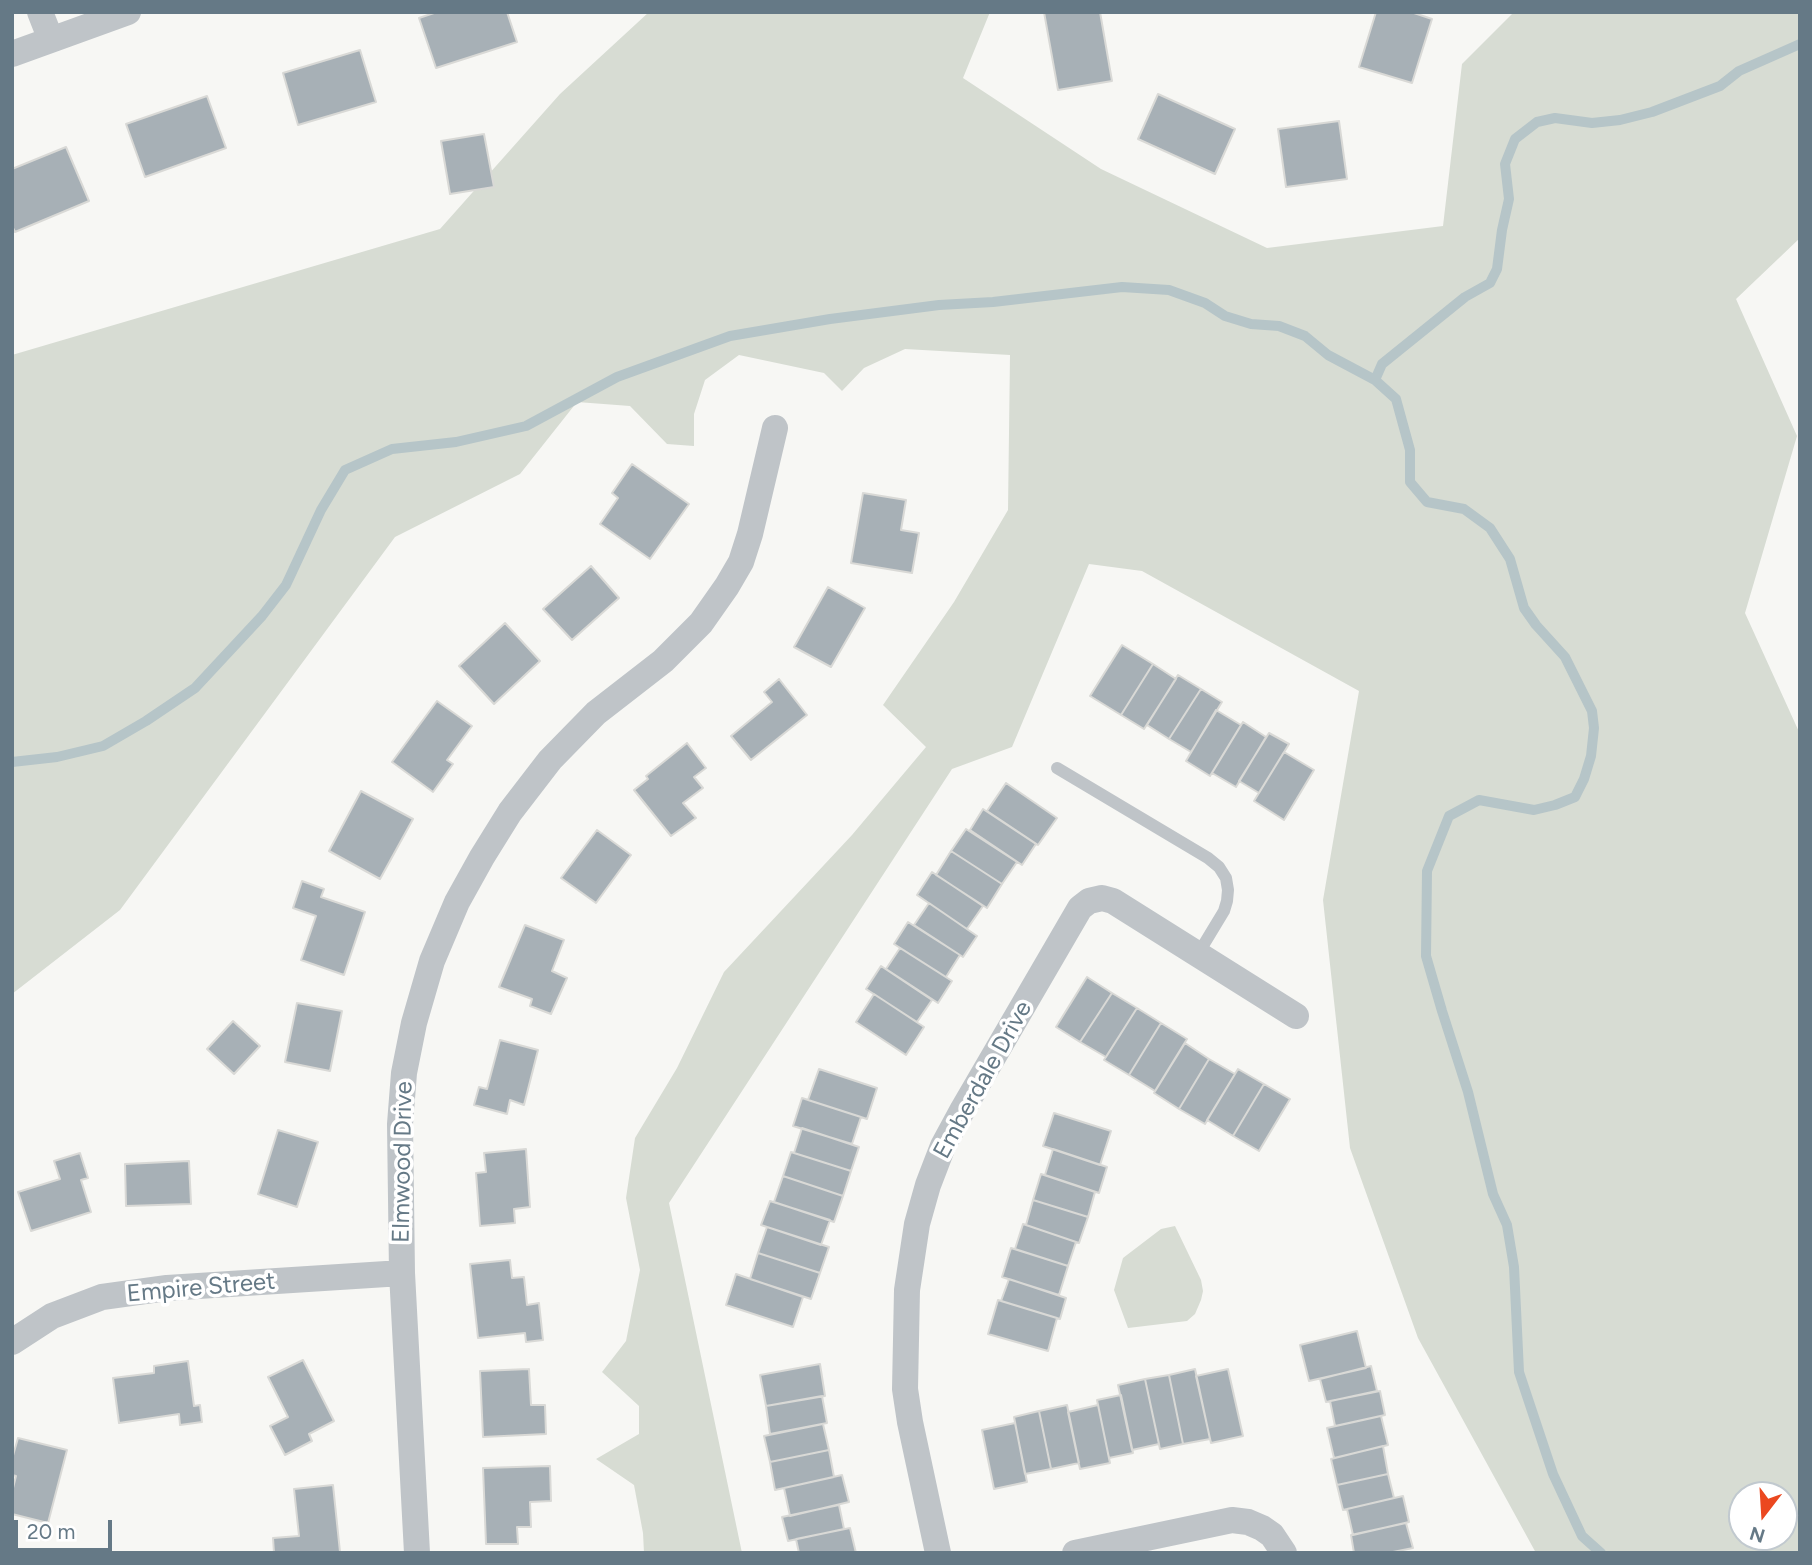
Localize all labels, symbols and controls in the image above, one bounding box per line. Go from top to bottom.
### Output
street label: Emberdale Drive [928,996,1038,1164]
street label: Elmwood Drive [387,1081,419,1243]
street label: Empire Street [126,1267,276,1309]
north arrow [1728,1481,1798,1551]
scale bar [18,1506,116,1550]
text: 20 m [27,1519,75,1544]
text: N [1747,1522,1768,1548]

